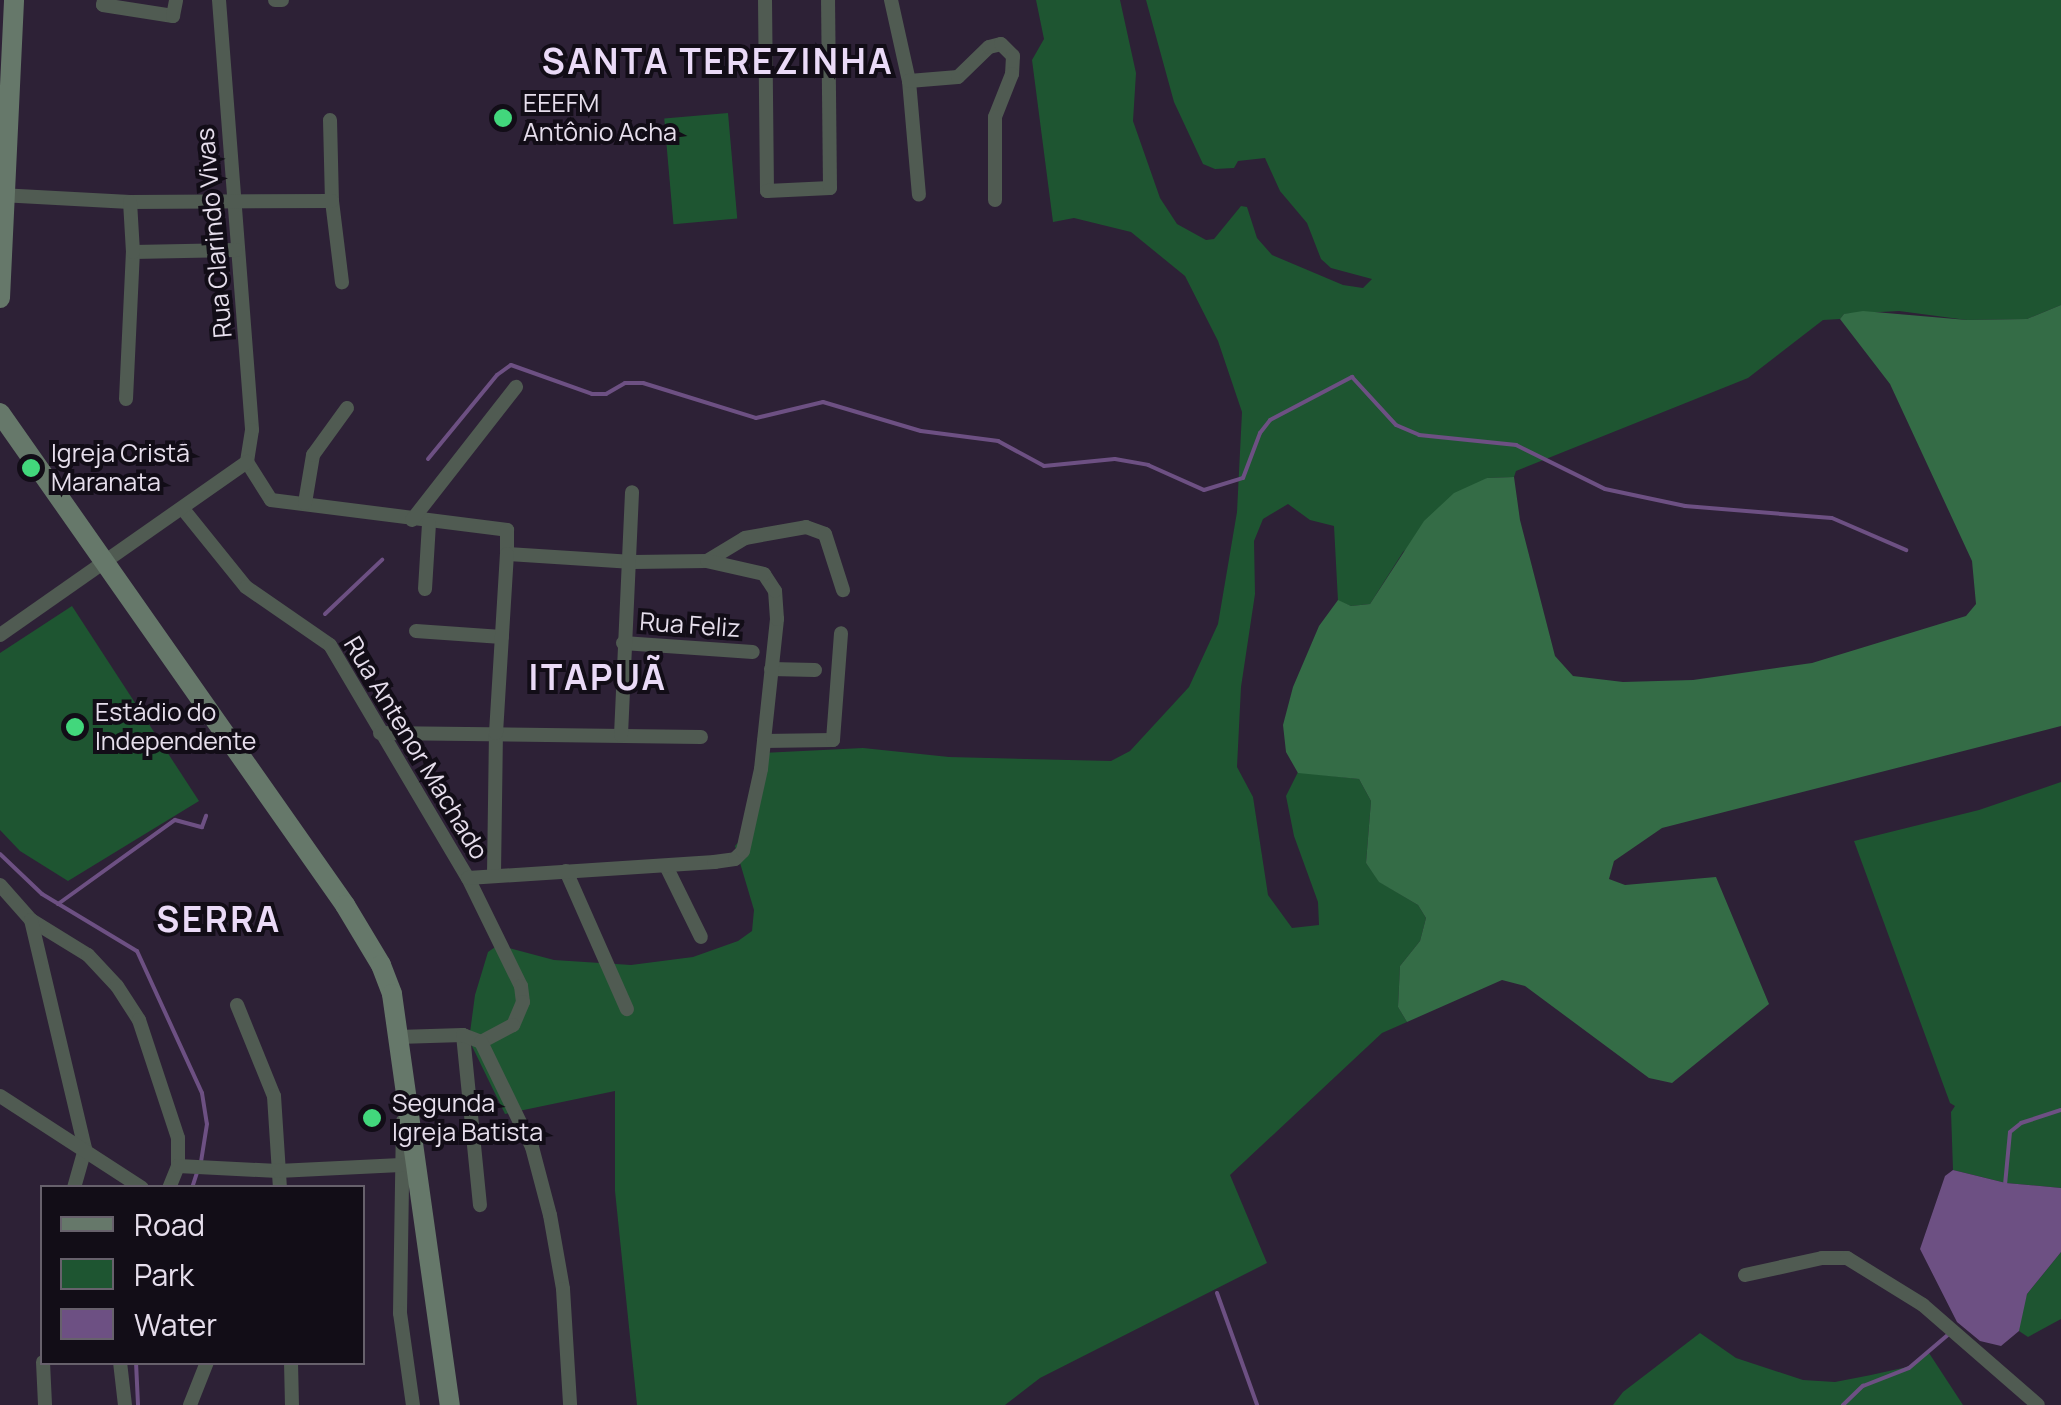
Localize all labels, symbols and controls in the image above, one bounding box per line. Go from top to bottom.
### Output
district label: SANTA TEREZINHA [542,40,894,82]
place label: EEEFM Antônio Acha [523,89,677,148]
marker: EEEFM Antônio Acha [492,107,514,129]
street label: Rua Clarindo Vivas [190,127,238,339]
place label: Igreja Cristã Maranata [51,439,190,498]
marker: Igreja Cristã Maranata [20,457,42,479]
street label: Rua Feliz [638,607,742,643]
street label: Rua Antenor Machado [338,631,494,865]
district label: ITAPUÃ [529,656,667,698]
place label: Estádio do Independente [95,698,256,757]
marker: Estádio do Independente [64,716,86,738]
district label: SERRA [156,898,282,940]
place label: Segunda Igreja Batista [392,1089,543,1148]
marker: Segunda Igreja Batista [361,1107,383,1129]
legend [40,1185,365,1365]
text: Road [134,1204,205,1245]
text: Park [134,1254,194,1295]
text: Water [134,1304,217,1345]

